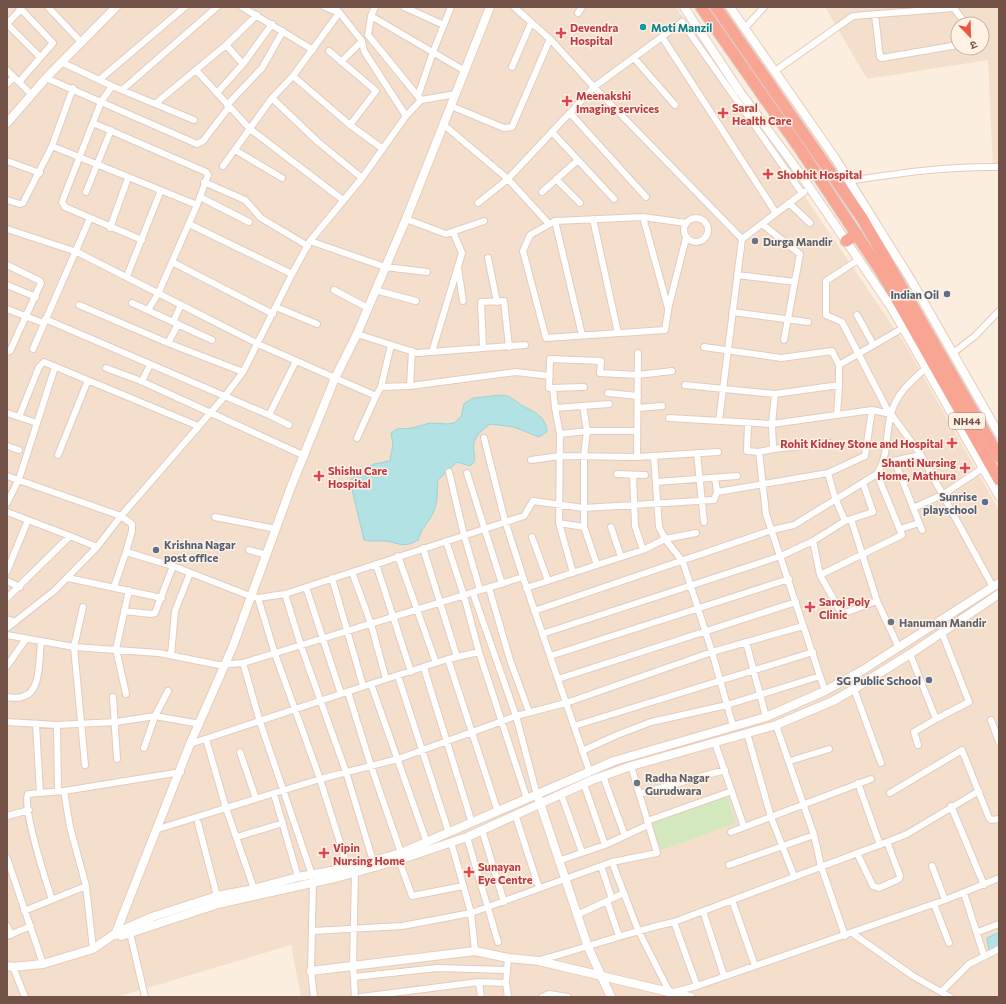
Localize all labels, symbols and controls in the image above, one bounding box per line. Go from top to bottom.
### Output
north arrow [950,16,990,56]
place label: Devendra Hospital [570,21,618,47]
place label: Moti Manzil [651,21,712,34]
marker: Moti Manzil [638,22,648,32]
marker: Devendra Hospital [555,27,567,39]
text: उ [968,38,980,53]
place label: Meenakshi Imaging services [576,89,659,115]
marker: Meenakshi Imaging services [561,95,573,107]
place label: Saral Health Care [732,101,792,127]
marker: Saral Health Care [717,107,729,119]
marker: Shobhit Hospital [762,168,774,180]
place label: Shobhit Hospital [777,168,862,181]
place label: Durga Mandir [763,235,833,248]
marker: Durga Mandir [750,236,760,246]
place label: Indian Oil [890,288,939,301]
marker: Indian Oil [942,289,952,299]
road number: NH44 [949,413,985,429]
place label: Rohit Kidney Stone and Hospital [780,437,943,450]
marker: Rohit Kidney Stone and Hospital [946,437,958,449]
place label: Shanti Nursing Home, Mathura [877,456,956,482]
marker: Shanti Nursing Home, Mathura [959,462,971,474]
place label: Shishu Care Hospital [328,464,388,490]
marker: Shishu Care Hospital [313,470,325,482]
place label: Sunrise playschool [923,490,977,516]
marker: Sunrise playschool [980,497,990,507]
place label: Krishna Nagar post office [164,538,236,564]
marker: Krishna Nagar post office [151,545,161,555]
place label: Saroj Poly Clinic [819,595,870,621]
marker: Saroj Poly Clinic [804,601,816,613]
place label: Hanuman Mandir [899,616,987,629]
marker: Hanuman Mandir [886,617,896,627]
place label: SG Public School [836,674,921,687]
marker: SG Public School [924,675,934,685]
place label: Radha Nagar Gurudwara [645,771,710,797]
marker: Radha Nagar Gurudwara [632,778,642,788]
place label: Vipin Nursing Home [333,841,405,867]
marker: Vipin Nursing Home [318,847,330,859]
place label: Sunayan Eye Centre [478,860,533,886]
marker: Sunayan Eye Centre [463,866,475,878]

